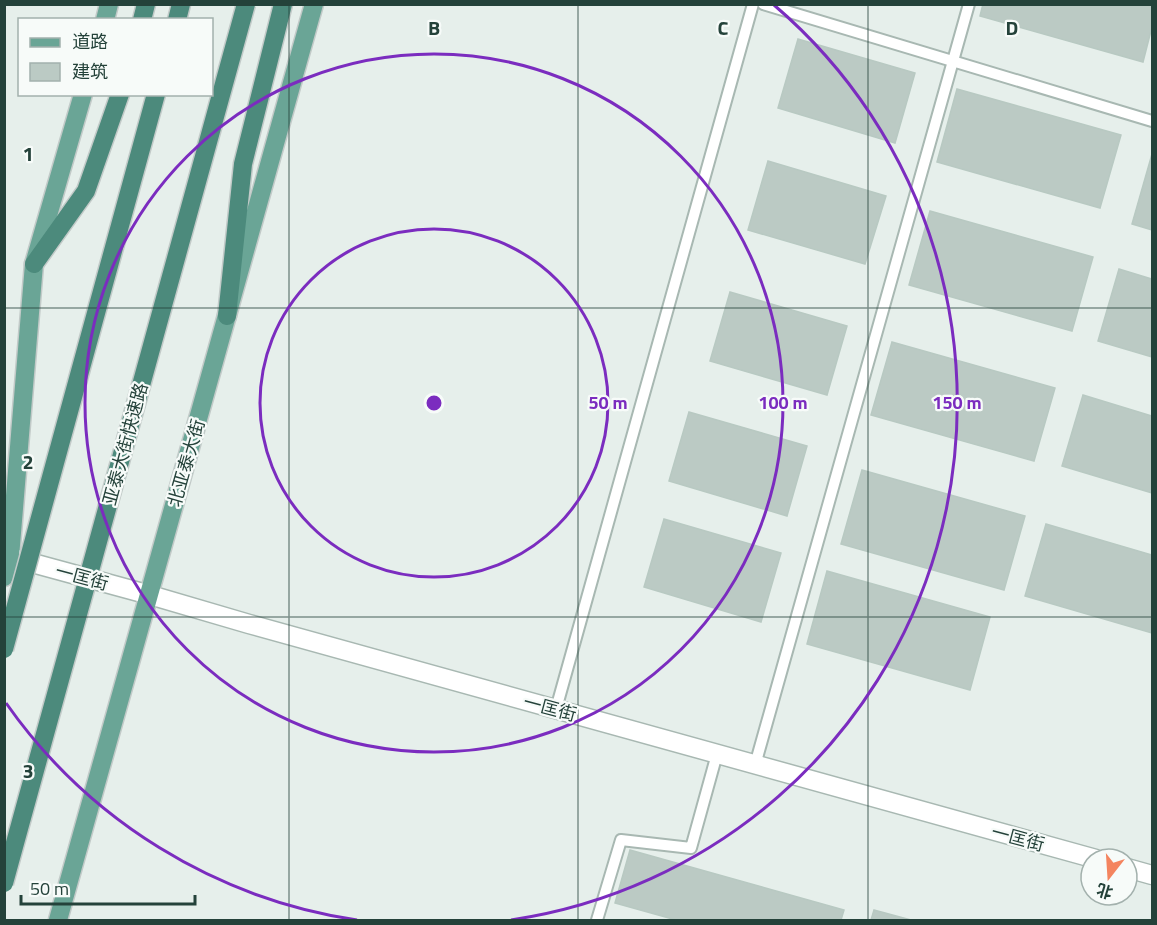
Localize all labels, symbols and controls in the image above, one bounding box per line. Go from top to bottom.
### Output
text: B [428,12,440,43]
text: C [718,12,729,43]
text: D [1006,12,1018,43]
legend [18,18,213,96]
text: 道路 [72,28,108,55]
text: 建筑 [72,58,108,85]
text: 1 [22,138,34,169]
street label: 亚泰大街快速路 [96,380,154,508]
text: 50 m [588,389,628,416]
text: 100 m [758,389,808,416]
text: 150 m [932,389,982,416]
centre of rings [424,393,444,413]
street label: 北亚泰大街 [161,416,211,510]
text: 2 [22,446,34,477]
street label: 一匡街 [52,557,112,597]
street label: 一匡街 [520,688,580,728]
text: 3 [22,755,34,786]
street label: 一匡街 [988,818,1048,858]
north arrow [1079,847,1139,907]
scale bar [21,868,195,906]
text: 50 m [30,875,69,902]
text: 北 [1093,878,1116,905]

